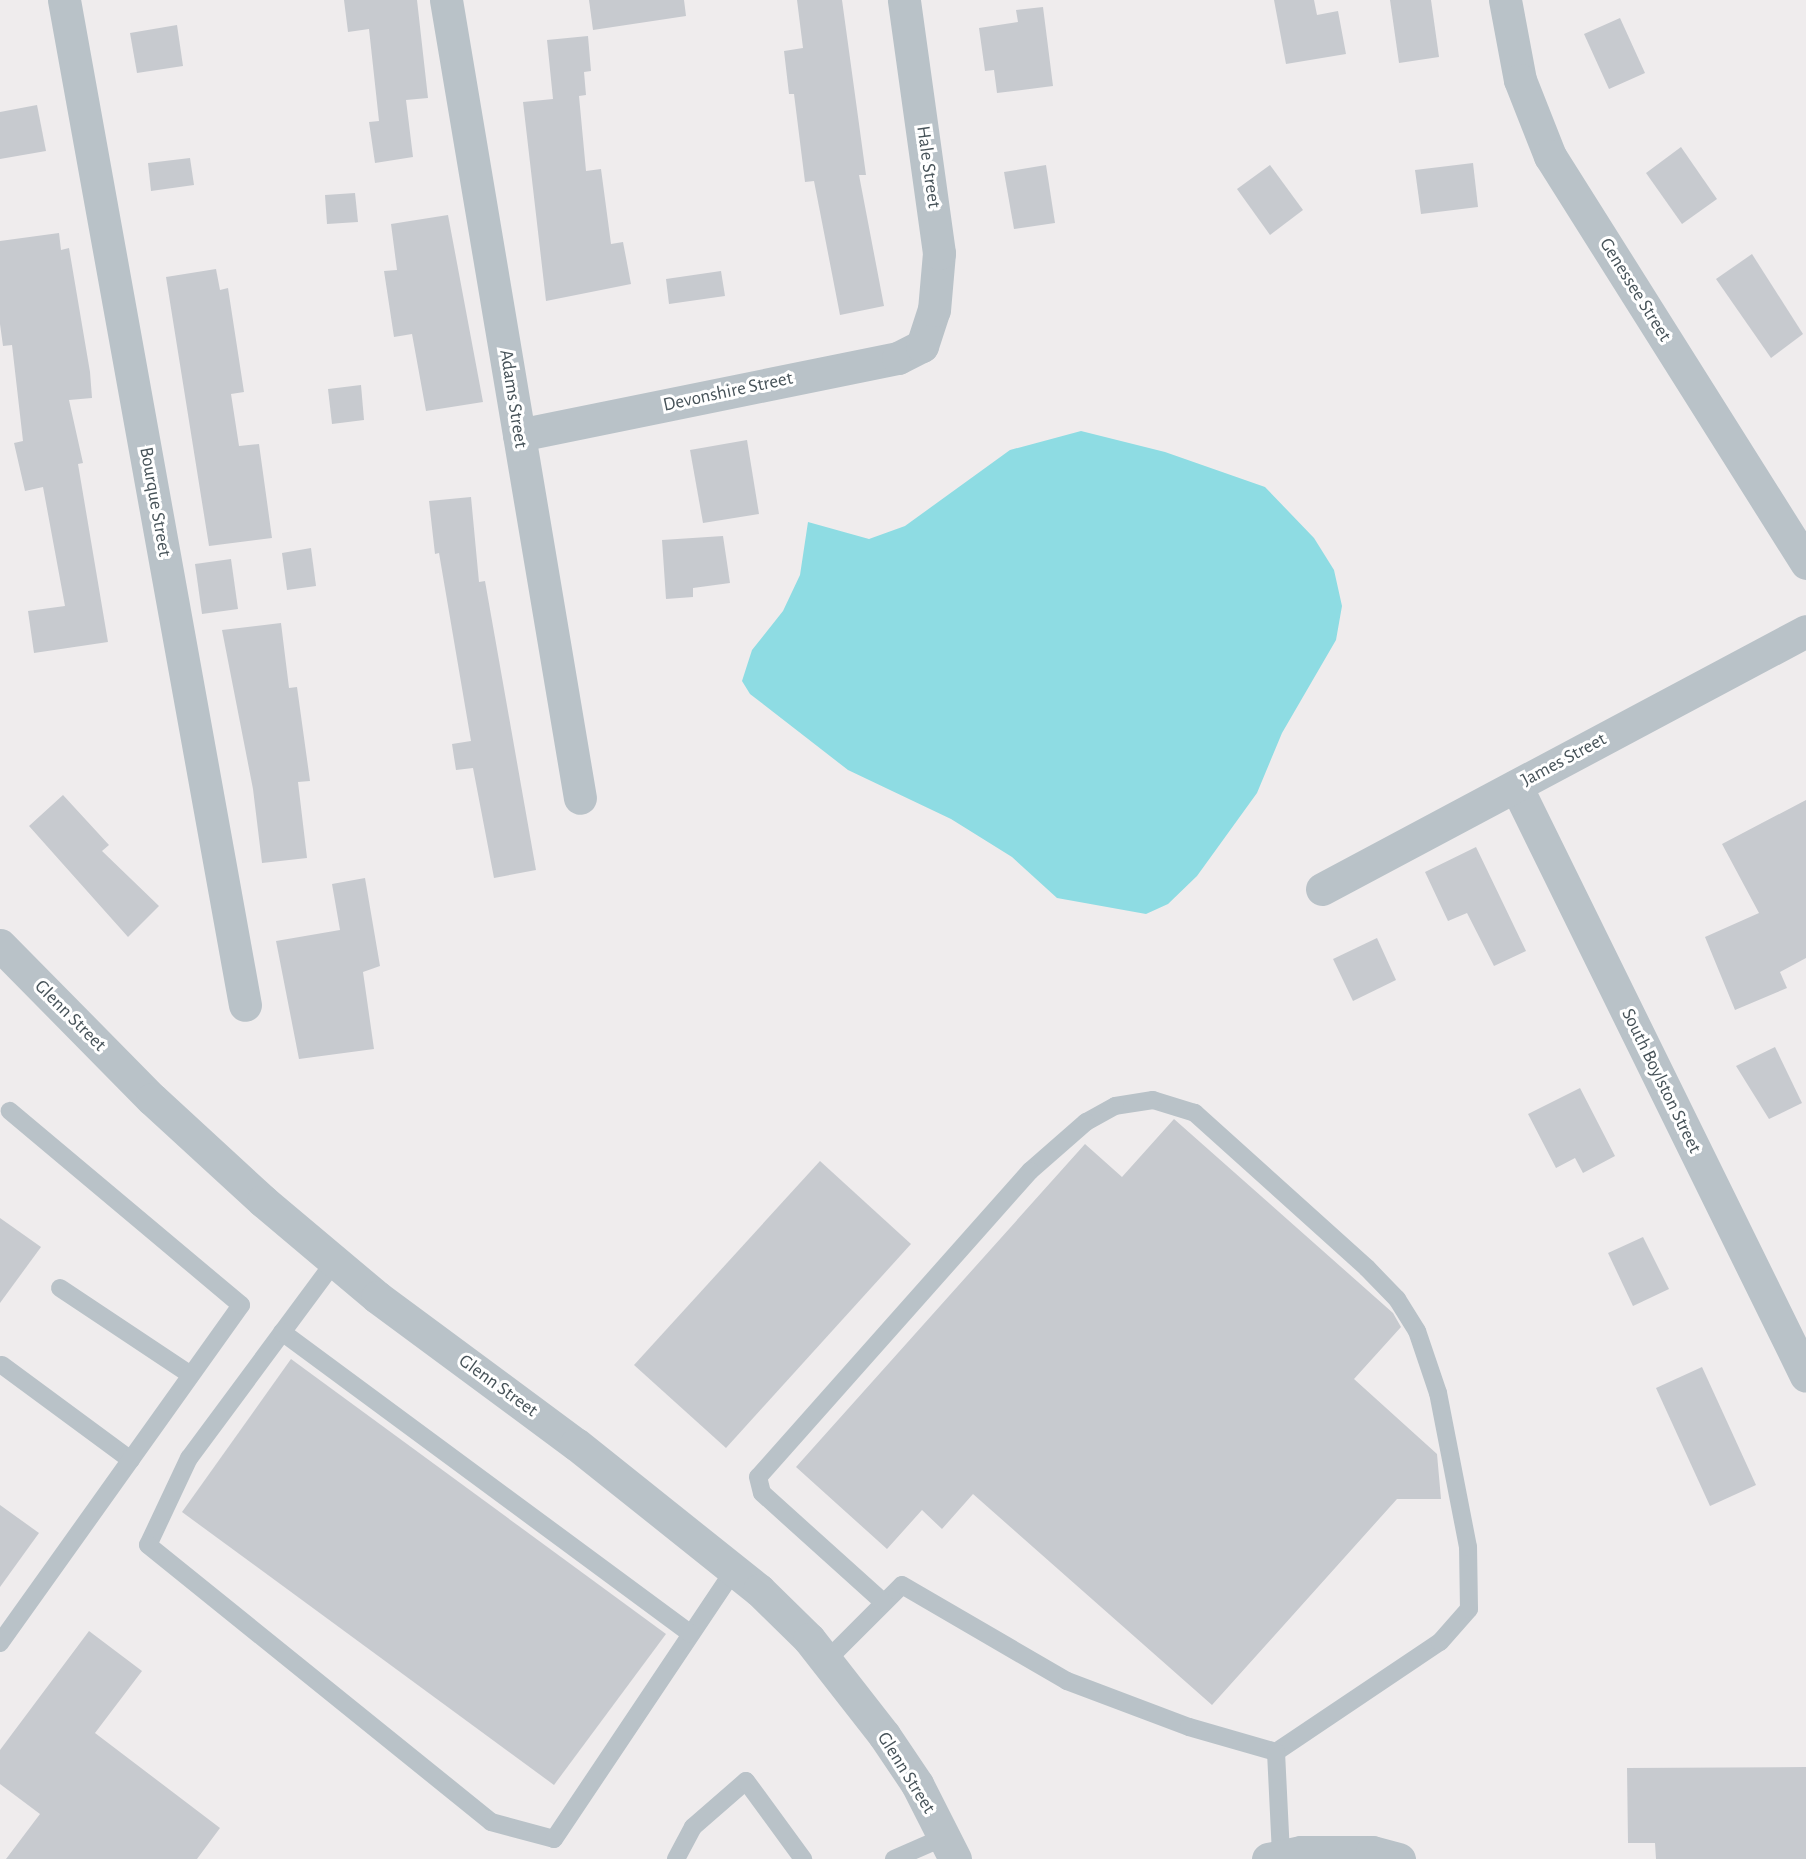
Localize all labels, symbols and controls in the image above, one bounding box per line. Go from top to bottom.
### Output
street label: Hale Street [911,124,945,210]
street label: Genessee Street [1594,234,1676,346]
street label: Adams Street [494,348,532,450]
street label: Devonshire Street [661,367,795,417]
street label: Bourque Street [134,445,176,559]
street label: James Street [1518,728,1610,792]
street label: Glenn Street [29,975,111,1057]
street label: South Boylston Street [1616,1005,1706,1157]
street label: Glenn Street [454,1350,542,1422]
street label: Glenn Street [872,1728,940,1818]

